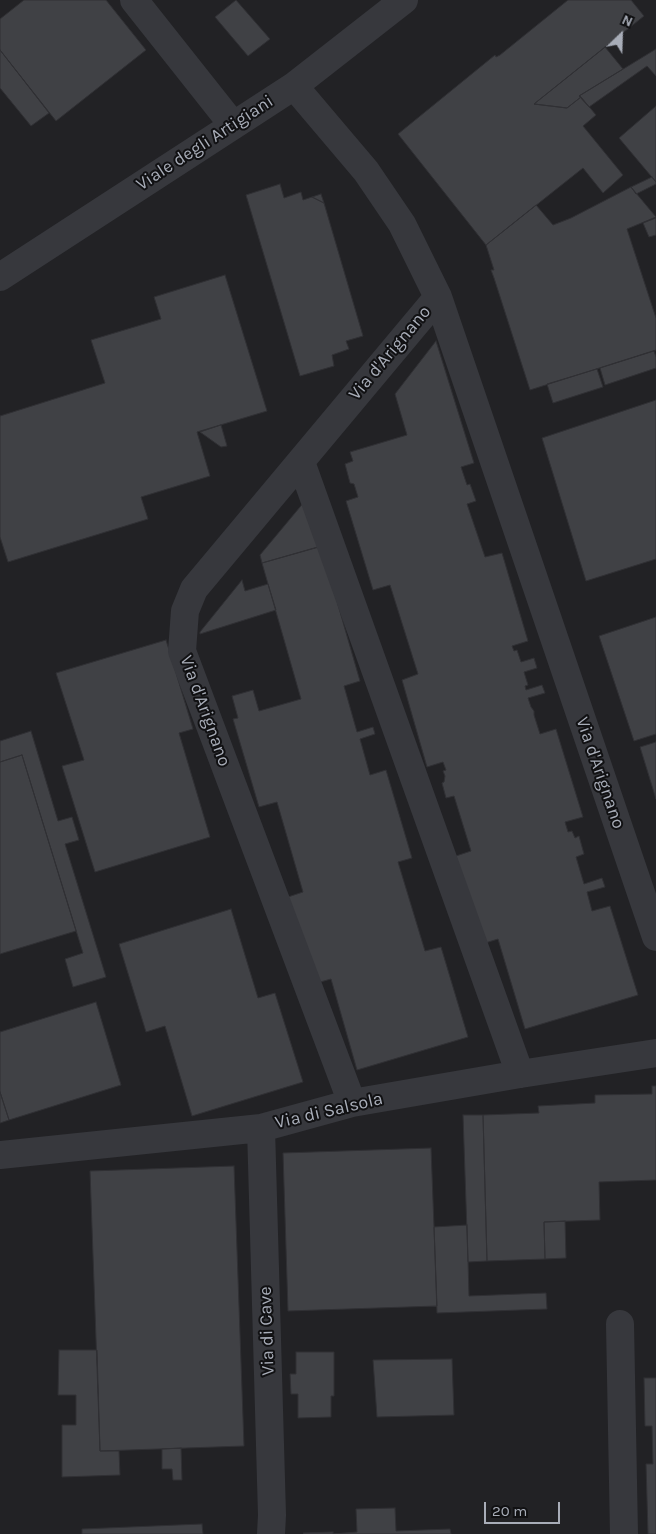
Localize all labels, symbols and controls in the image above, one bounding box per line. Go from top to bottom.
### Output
north arrow [596,10,646,60]
text: N [619,11,635,31]
street label: Viale degli Artigiani [132,91,278,195]
street label: Via d'Arignano [344,301,436,405]
street label: Via d'Arignano [175,653,235,769]
street label: Via d'Arignano [571,714,629,832]
street label: Via di Salsola [273,1088,385,1134]
street label: Via di Cave [255,1286,279,1376]
scale bar [486,1492,562,1524]
text: 20 m [492,1502,527,1520]

